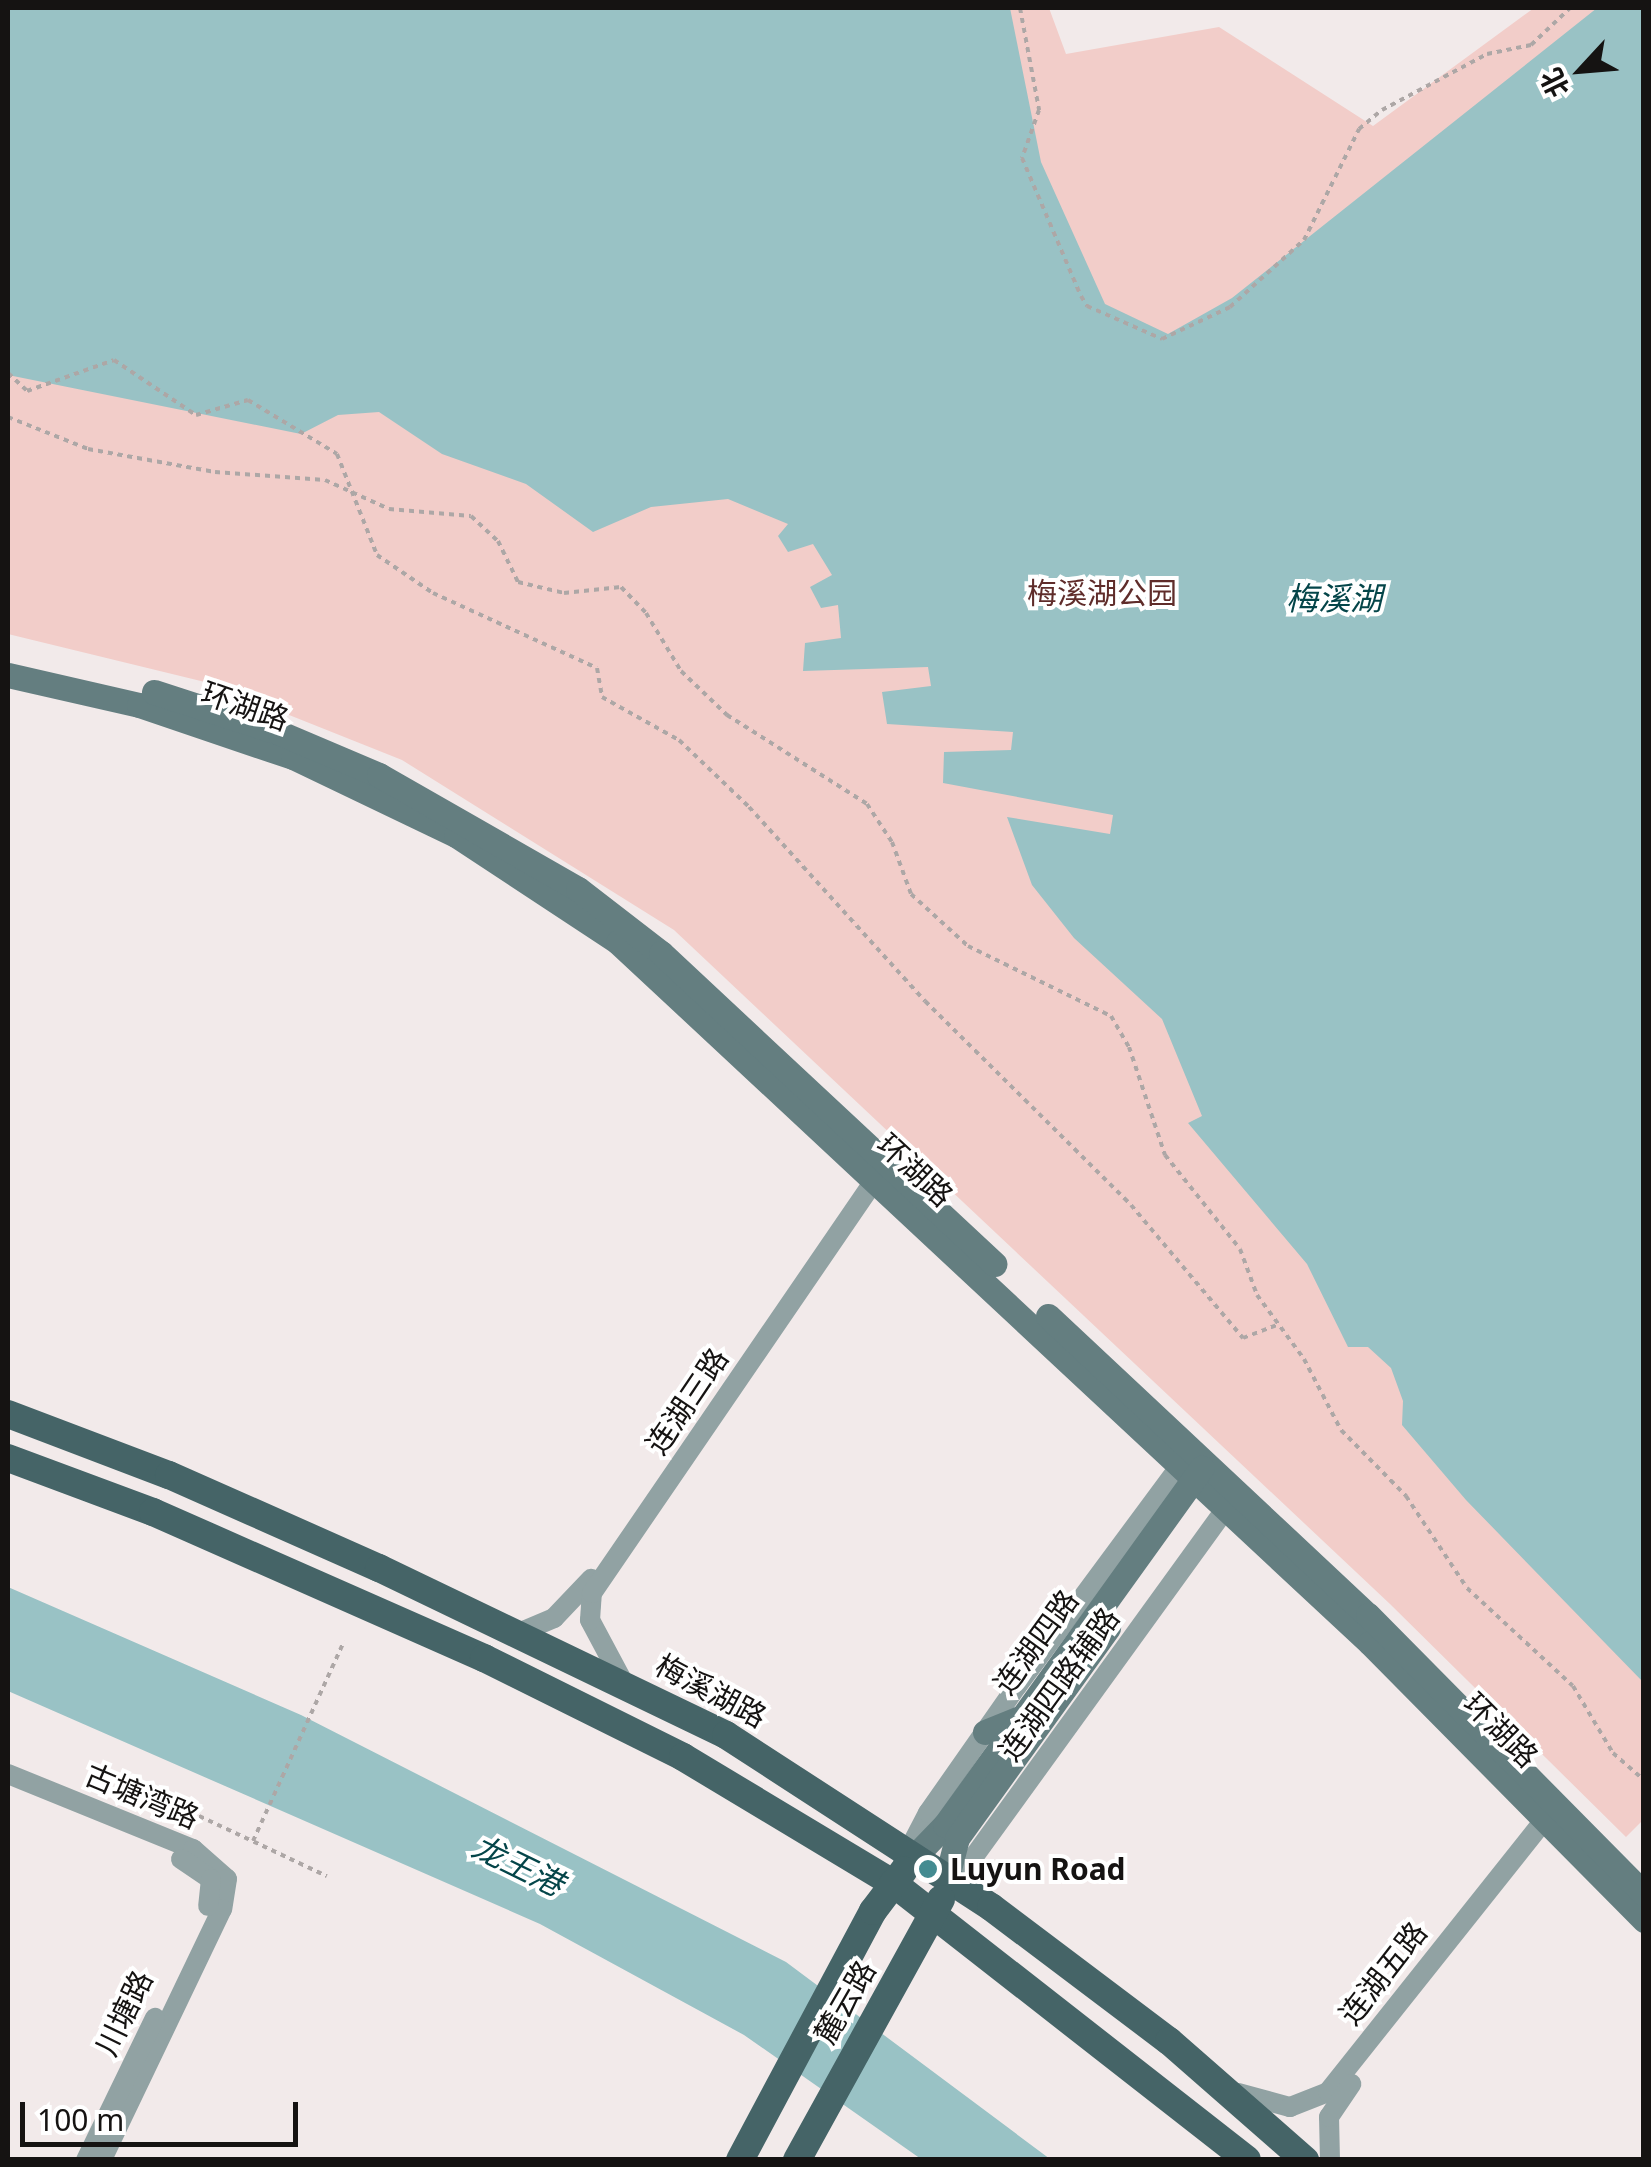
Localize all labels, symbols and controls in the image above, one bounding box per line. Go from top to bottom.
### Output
north arrow [1531,20,1631,120]
text: 北 [1531,62,1577,104]
park label: 梅溪湖公园 [1027,575,1177,611]
water label: 梅溪湖 [1286,579,1382,617]
street label: 环湖路 [197,674,293,738]
street label: 环湖路 [870,1126,960,1214]
street label: 连湖三路 [639,1341,735,1461]
street label: 连湖四路 [986,1583,1086,1701]
street label: 连湖四路辅路 [992,1601,1126,1767]
street label: 梅溪湖路 [650,1647,772,1735]
street label: 环湖路 [1456,1685,1546,1775]
street label: 古塘湾路 [80,1756,204,1836]
water label: 龙王港 [466,1827,570,1903]
place label: Luyun Road [950,1851,1126,1887]
marker: Luyun Road [915,1856,941,1882]
street label: 连湖五路 [1332,1915,1434,2031]
street label: 麓云路 [807,1954,883,2050]
street label: 川塘路 [88,1965,160,2061]
scale bar [25,2082,302,2144]
text: 100 m [37,2099,124,2140]

